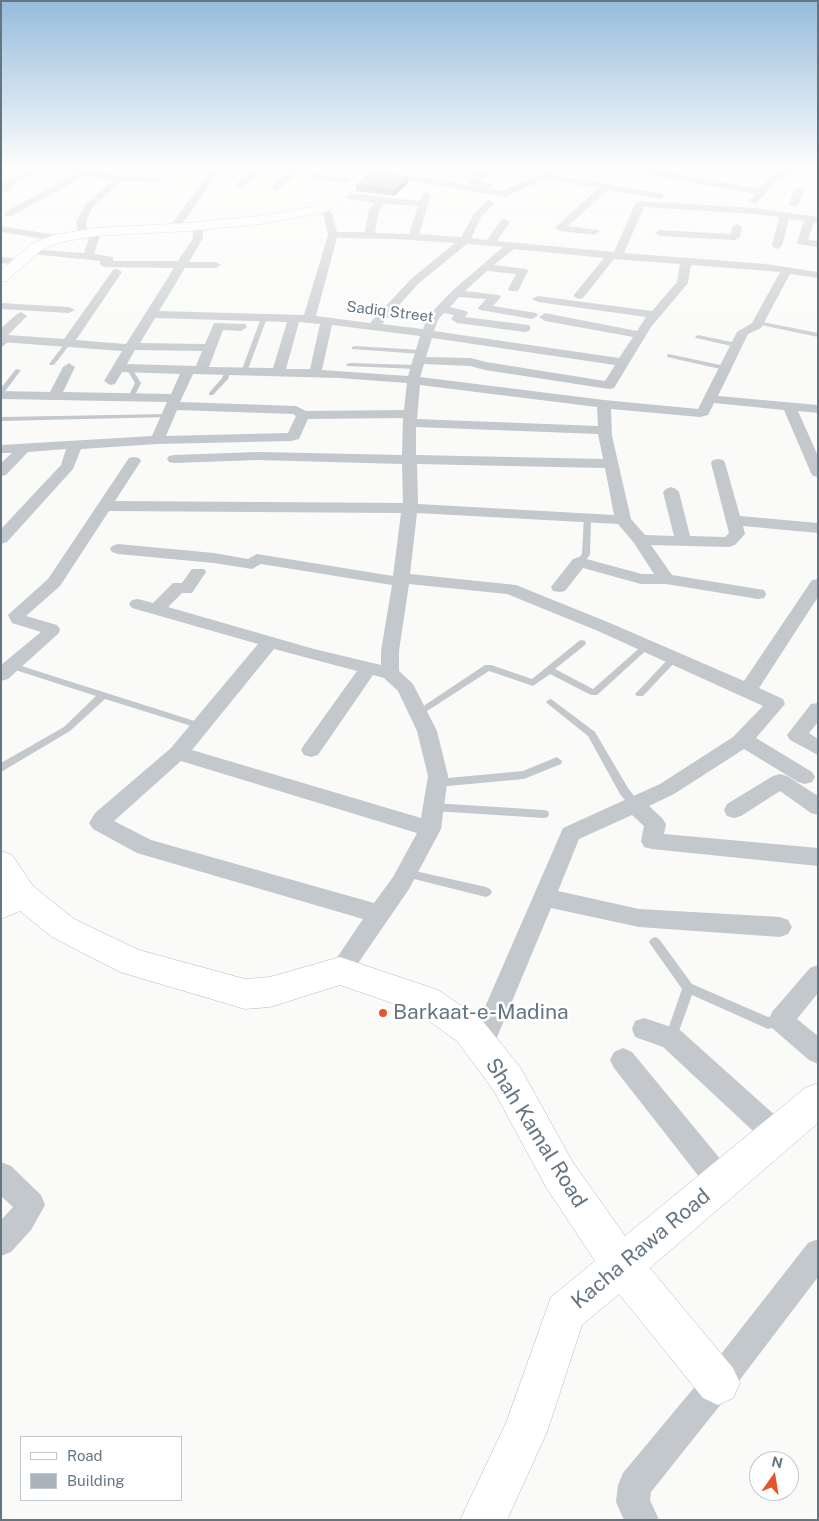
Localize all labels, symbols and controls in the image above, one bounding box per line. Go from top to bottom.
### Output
street label: Sadiq Street [346,298,434,326]
place label: Barkaat-e-Madina [393,1000,569,1026]
marker: Barkaat-e-Madina [377,1007,389,1019]
street label: Shah Kamal Road [480,1054,592,1212]
street label: Kacha Rawa Road [566,1184,716,1314]
legend [20,1436,182,1501]
text: Road [67,1447,103,1464]
north arrow [749,1451,799,1501]
text: N [770,1453,784,1471]
text: Building [67,1472,125,1489]

